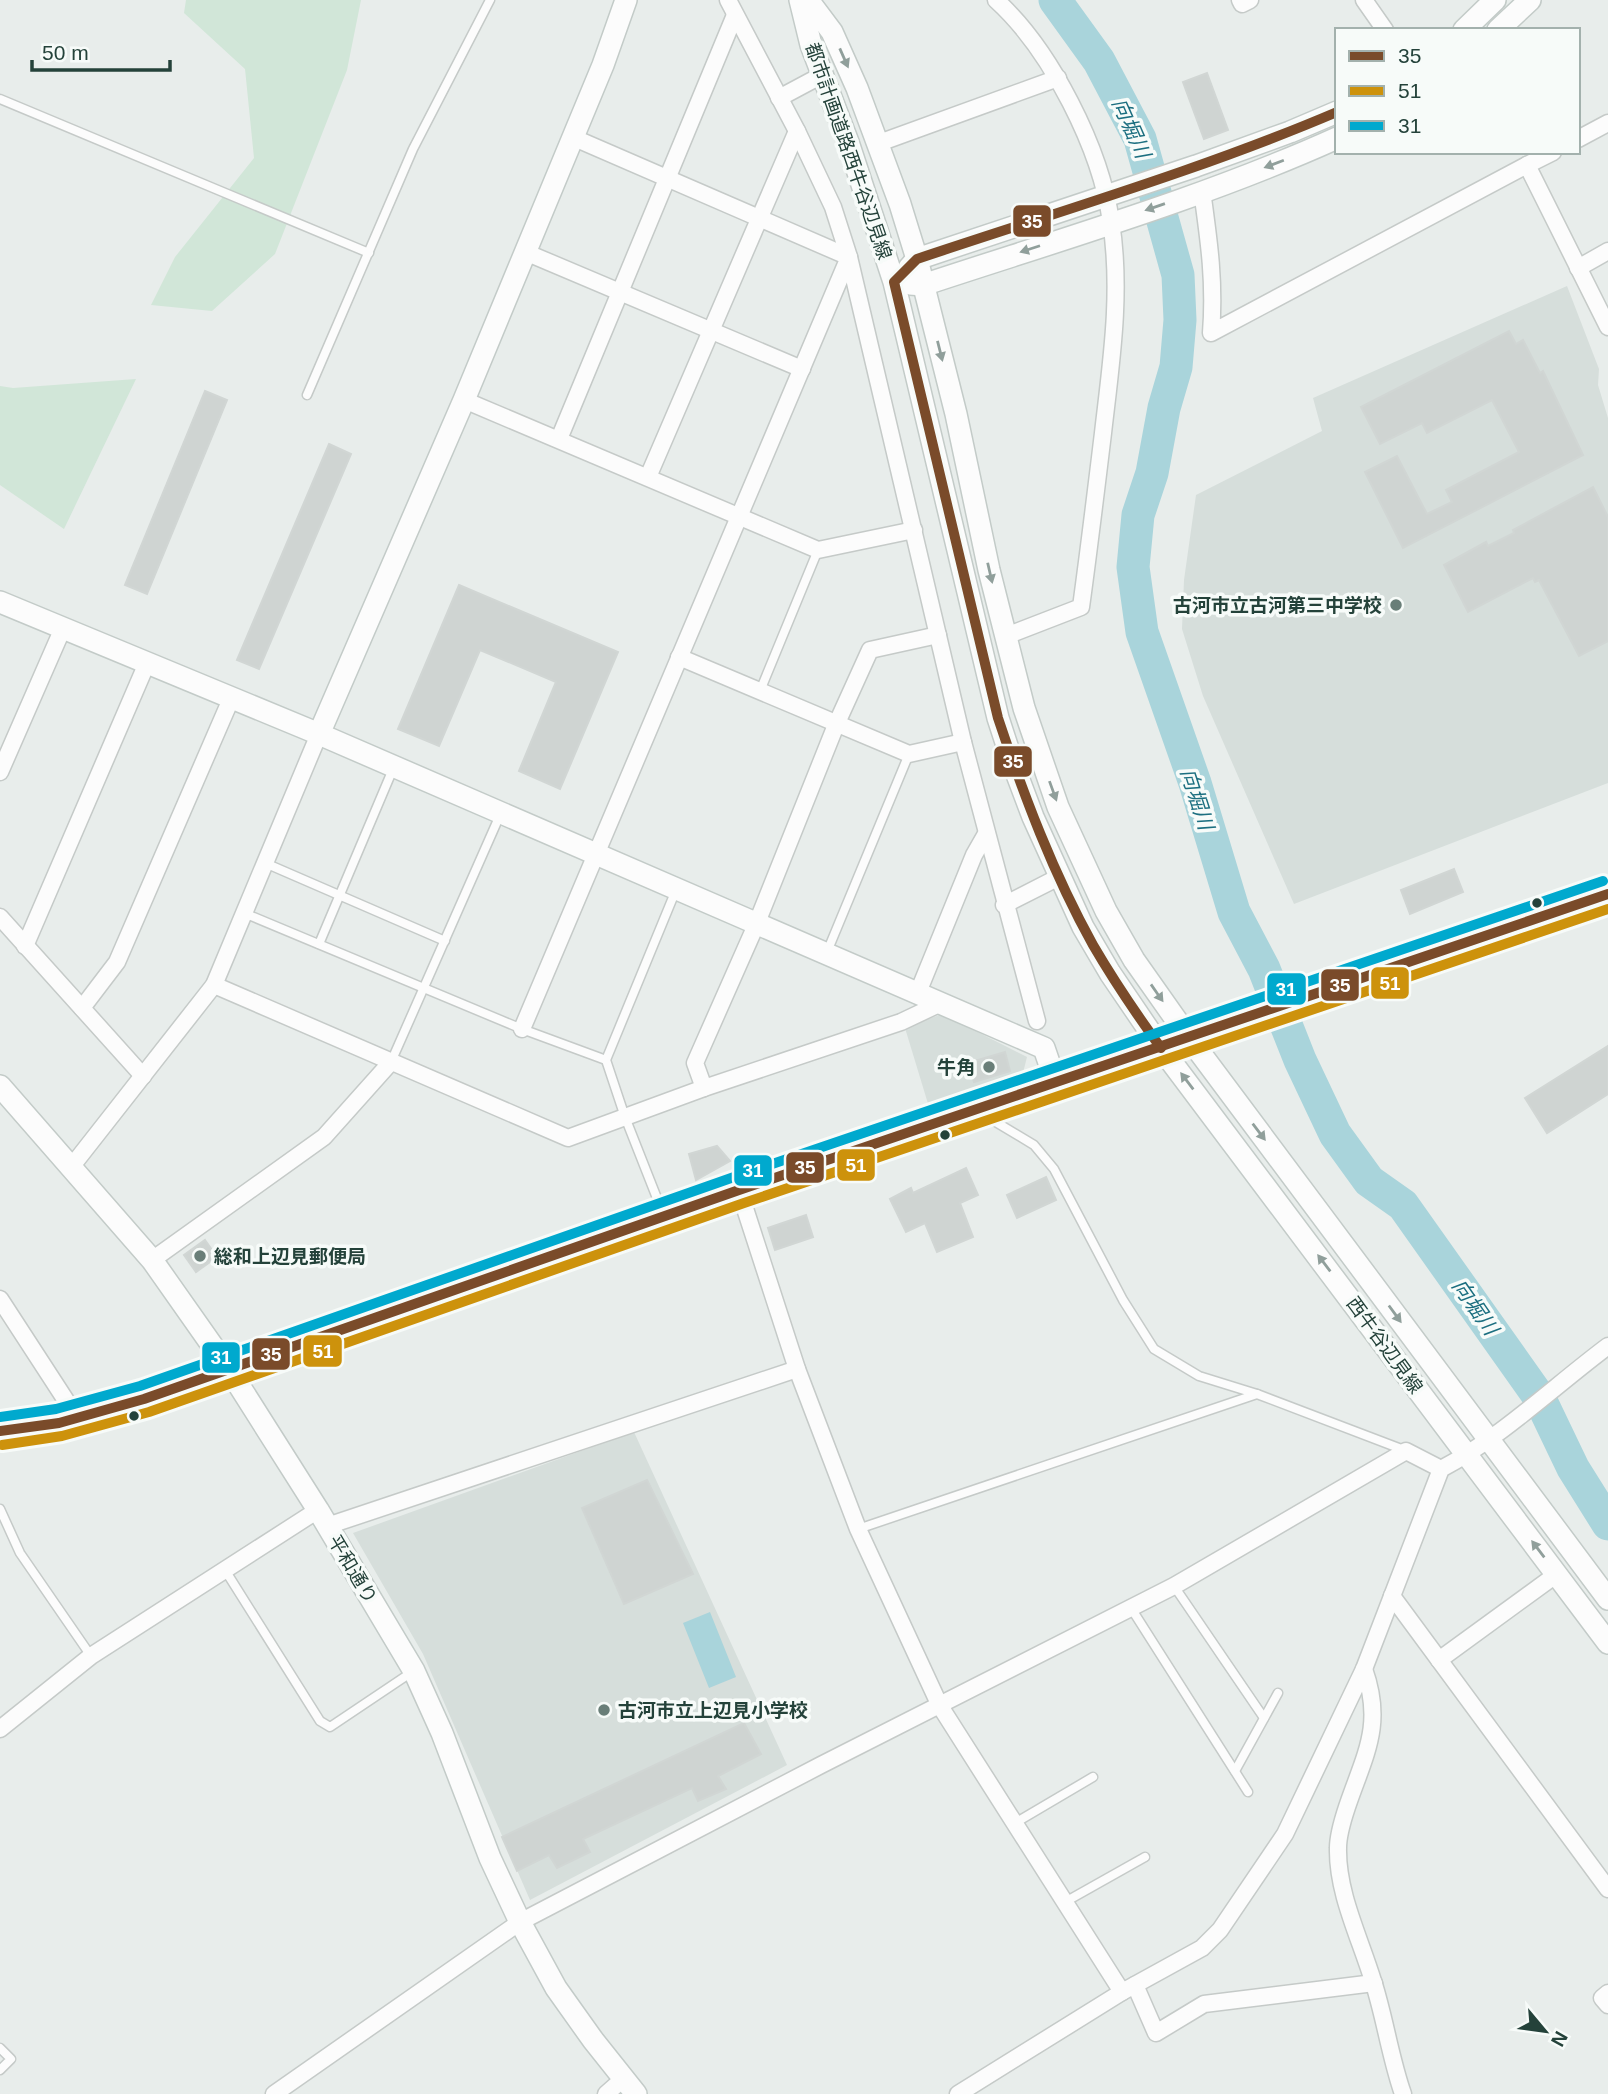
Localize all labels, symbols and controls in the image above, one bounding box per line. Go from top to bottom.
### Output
scale bar [32,28,170,72]
legend [1335,28,1580,154]
street label: 都市計画道路西牛谷辺見線 [801,40,896,262]
text: 50 m [42,41,89,64]
text: 35 [1398,44,1421,67]
one-way arrow [839,47,850,68]
text: 51 [1398,79,1421,102]
water label: 向堀川 [1108,94,1156,163]
text: 31 [1398,114,1421,137]
one-way arrow [1263,159,1284,170]
one-way arrow [1145,202,1166,213]
line badge: 35 [1012,204,1052,238]
text: 35 [1021,211,1043,232]
one-way arrow [1019,244,1040,255]
one-way arrow [935,340,946,362]
one-way arrow [985,562,996,584]
place label: 古河市立古河第三中学校 [1173,595,1382,616]
marker: 古河市立古河第三中学校 [1388,597,1404,613]
line badge: 35 [993,745,1033,778]
text: 35 [1002,751,1024,772]
water label: 向堀川 [1177,765,1219,834]
one-way arrow [1048,781,1059,802]
unlabelled marker [1530,896,1544,910]
line badge: 51 [1370,966,1410,1000]
line badge: 35 [1320,968,1360,1002]
line badge: 31 [1266,972,1307,1006]
text: 51 [1379,973,1401,994]
text: 35 [1329,975,1351,996]
text: 31 [1275,979,1297,1000]
one-way arrow [1150,984,1164,1002]
place label: 牛角 [937,1057,975,1078]
marker: 牛角 [981,1059,997,1075]
one-way arrow [1180,1072,1194,1090]
one-way arrow [1251,1123,1266,1141]
unlabelled marker [938,1128,952,1142]
line badge: 51 [836,1148,876,1182]
line badge: 35 [785,1151,825,1184]
line badge: 31 [733,1154,773,1187]
text: 51 [845,1155,867,1176]
text: 35 [794,1157,816,1178]
text: 31 [742,1160,764,1181]
place label: 総和上辺見郵便局 [214,1246,366,1267]
marker: 総和上辺見郵便局 [192,1248,208,1264]
one-way arrow [1317,1254,1331,1272]
water label: 向堀川 [1448,1274,1504,1341]
street label: 西牛谷辺見線 [1343,1293,1427,1398]
one-way arrow [1388,1305,1402,1324]
line badge: 51 [302,1334,343,1368]
line badge: 35 [251,1337,291,1371]
line badge: 31 [201,1341,241,1374]
text: 51 [312,1341,334,1362]
text: 35 [260,1344,282,1365]
text: 31 [210,1347,232,1368]
unlabelled marker [127,1409,141,1423]
street label: 平和通り [324,1531,381,1607]
one-way arrow [1531,1540,1545,1558]
place label: 古河市立上辺見小学校 [618,1700,808,1721]
marker: 古河市立上辺見小学校 [596,1702,612,1718]
north arrow [1510,1996,1580,2066]
text: N [1547,2028,1572,2050]

